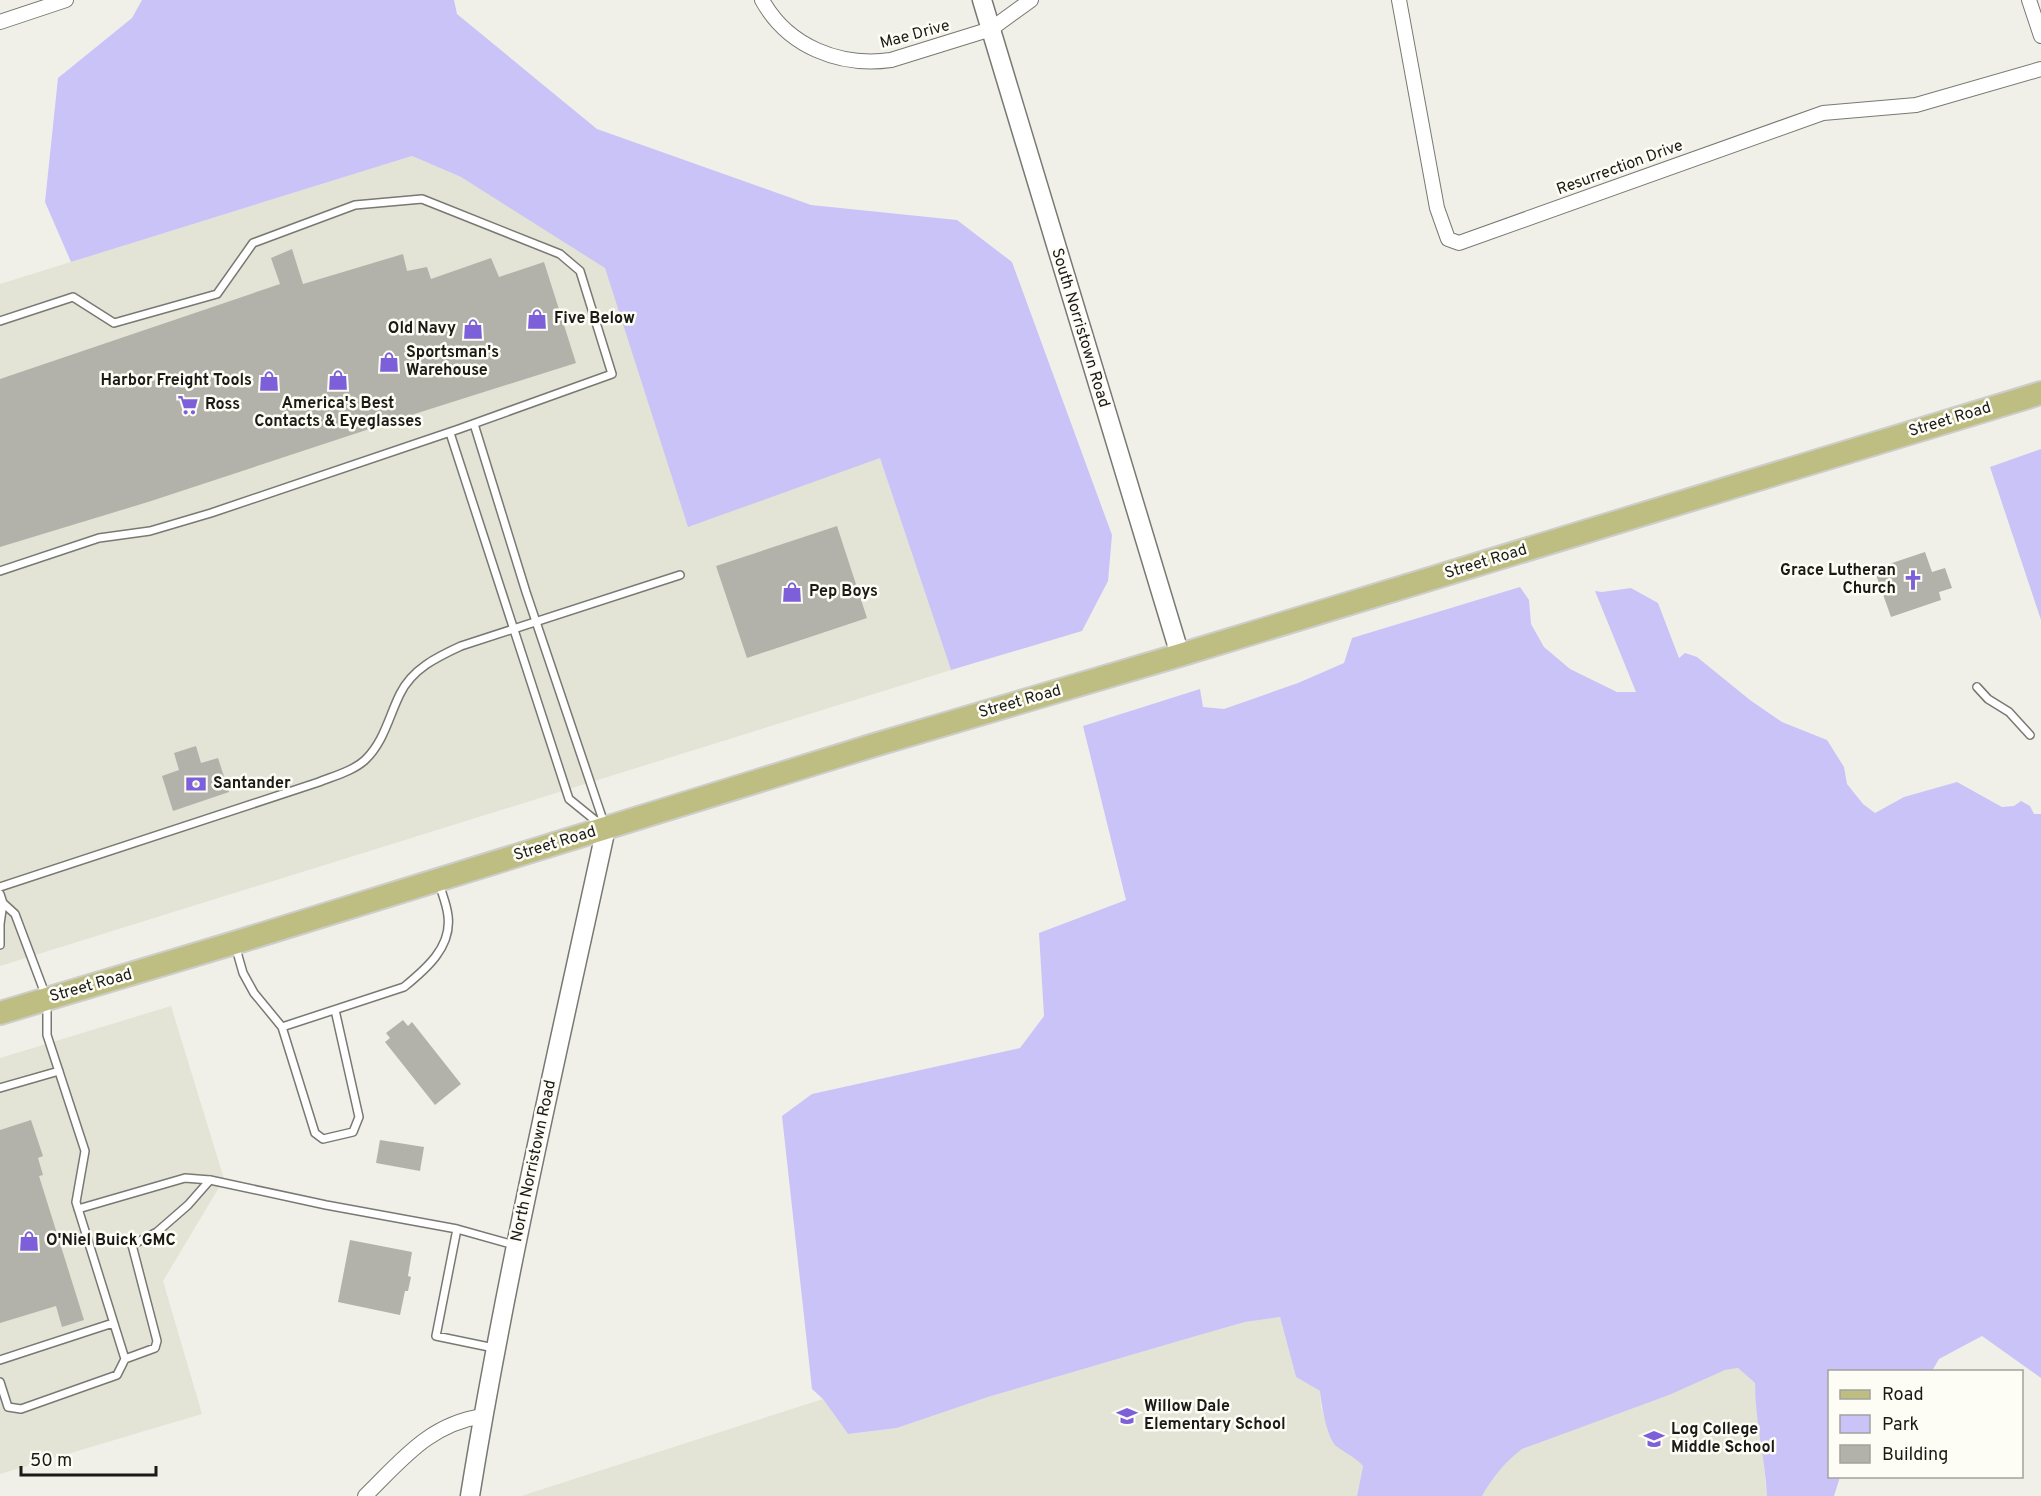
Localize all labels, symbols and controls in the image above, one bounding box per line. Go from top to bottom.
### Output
street label: Mae Drive [878,16,952,54]
street label: Resurrection Drive [1554,136,1686,200]
street label: South Norristown Road [1046,246,1114,410]
shop icon: Five Below [525,307,549,331]
place label: Five Below [554,309,635,329]
shop icon: Old Navy [461,317,485,341]
place label: Old Navy [388,319,456,339]
place label: Sportsman's Warehouse [406,343,499,381]
shop icon: Sportsman's Warehouse [377,350,401,374]
shop icon: America's Best Contacts & Eyeglasses [326,368,350,392]
shop icon: Harbor Freight Tools [257,369,281,393]
place label: Harbor Freight Tools [101,371,252,391]
supermarket icon: Ross [176,393,200,417]
place label: America's Best Contacts & Eyeglasses [254,394,422,432]
place label: Ross [205,395,240,415]
street label: Street Road [1907,398,1993,442]
street label: Street Road [1443,540,1529,584]
place label: Grace Lutheran Church [1780,561,1896,599]
church icon: Grace Lutheran Church [1901,568,1925,592]
shop icon: Pep Boys [780,580,804,604]
place label: Pep Boys [809,582,878,602]
street label: Street Road [976,681,1064,723]
bank icon: Santander [184,772,208,796]
place label: Santander [213,774,291,794]
street label: Street Road [512,822,598,866]
street label: Street Road [47,965,135,1007]
street label: North Norristown Road [507,1078,561,1244]
shop icon: O'Niel Buick GMC [17,1229,41,1253]
place label: O'Niel Buick GMC [46,1231,176,1251]
legend [1828,1370,2023,1478]
text: Road [1882,1384,1924,1407]
place label: Willow Dale Elementary School [1144,1397,1286,1435]
school or university icon: Willow Dale Elementary School [1115,1404,1139,1428]
text: Park [1882,1414,1919,1437]
place label: Log College Middle School [1671,1420,1775,1458]
school or university icon: Log College Middle School [1642,1427,1666,1451]
scale bar [21,1439,156,1477]
text: Building [1882,1444,1948,1467]
text: 50 m [30,1450,72,1473]

